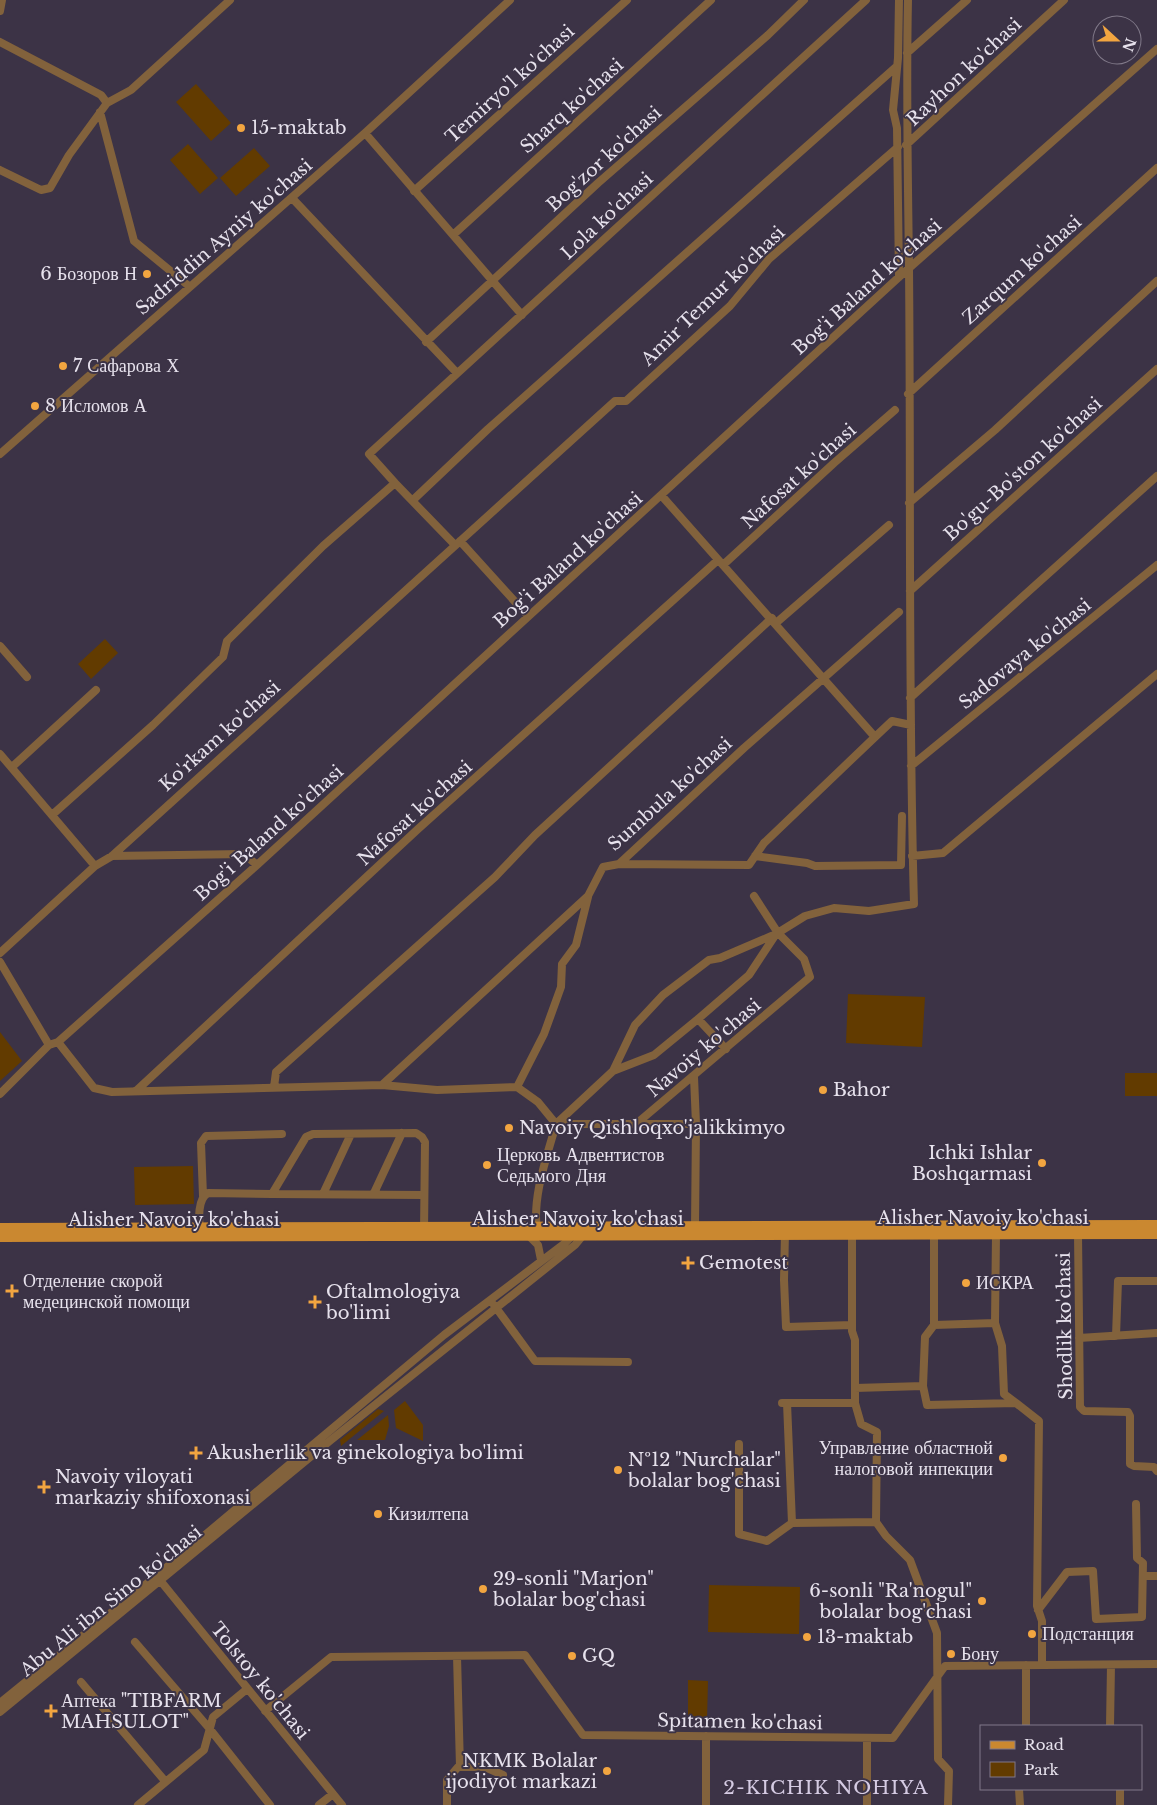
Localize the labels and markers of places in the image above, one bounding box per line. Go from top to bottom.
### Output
place label: 15-maktab [251,117,347,139]
marker: 15-maktab [235,122,247,134]
place label: 6 Бозоров Н [40,263,137,285]
marker: 6 Бозоров Н [141,268,153,280]
place label: 7 Сафарова Х [73,355,179,377]
marker: 7 Сафарова Х [57,360,69,372]
place label: 8 Исломов А [45,395,147,417]
marker: 8 Исломов А [29,400,41,412]
place label: Bahor [833,1079,890,1101]
marker: Bahor [817,1084,829,1096]
place label: Navoiy Qishloqxo'jalikkimyo [519,1117,785,1139]
marker: Navoiy Qishloqxo'jalikkimyo [503,1122,515,1134]
place label: Ichki Ishlar Boshqarmasi [912,1142,1032,1185]
place label: Церковь Адвентистов Седьмого Дня [497,1144,664,1187]
marker: Ichki Ishlar Boshqarmasi [1036,1157,1048,1169]
marker: Церковь Адвентистов Седьмого Дня [481,1159,493,1171]
place label: Gemotest [699,1252,788,1274]
marker: Gemotest [681,1256,695,1270]
place label: Отделение скорой медецинской помощи [23,1270,190,1313]
place label: ИСКРА [976,1272,1034,1294]
marker: ИСКРА [960,1277,972,1289]
place label: Oftalmologiya bo'limi [325,1281,460,1324]
marker: Отделение скорой медецинской помощи [5,1284,19,1298]
marker: Oftalmologiya bo'limi [308,1295,322,1309]
place label: Управление областной налоговой инпекции [819,1437,993,1480]
place label: Akusherlik va ginekologiya bo'limi [206,1442,524,1464]
marker: Akusherlik va ginekologiya bo'limi [189,1446,203,1460]
place label: №12 "Nurchalar" bolalar bog'chasi [627,1449,781,1492]
marker: Управление областной налоговой инпекции [997,1452,1009,1464]
marker: №12 "Nurchalar" bolalar bog'chasi [612,1464,624,1476]
place label: Navoiy viloyati markaziy shifoxonasi [55,1466,250,1509]
marker: Navoiy viloyati markaziy shifoxonasi [37,1480,51,1494]
place label: Кизилтепа [388,1503,469,1525]
marker: Кизилтепа [372,1508,384,1520]
place label: 29-sonli "Marjon" bolalar bog'chasi [492,1568,654,1611]
place label: 6-sonli "Ra'nogul" bolalar bog'chasi [809,1580,972,1623]
marker: 29-sonli "Marjon" bolalar bog'chasi [477,1583,489,1595]
marker: 6-sonli "Ra'nogul" bolalar bog'chasi [976,1595,988,1607]
place label: Подстанция [1042,1623,1134,1645]
place label: 13-maktab [817,1626,913,1648]
marker: Подстанция [1026,1628,1038,1640]
marker: 13-maktab [801,1631,813,1643]
place label: Бону [961,1643,999,1665]
place label: GQ [582,1645,615,1667]
marker: Бону [945,1648,957,1660]
marker: GQ [566,1650,578,1662]
place label: Аптека "TIBFARM MAHSULOT" [61,1690,222,1733]
marker: Аптека "TIBFARM MAHSULOT" [45,1705,57,1717]
place label: NKMK Bolalar ijodiyot markazi [445,1750,597,1793]
marker: NKMK Bolalar ijodiyot markazi [601,1765,613,1777]

